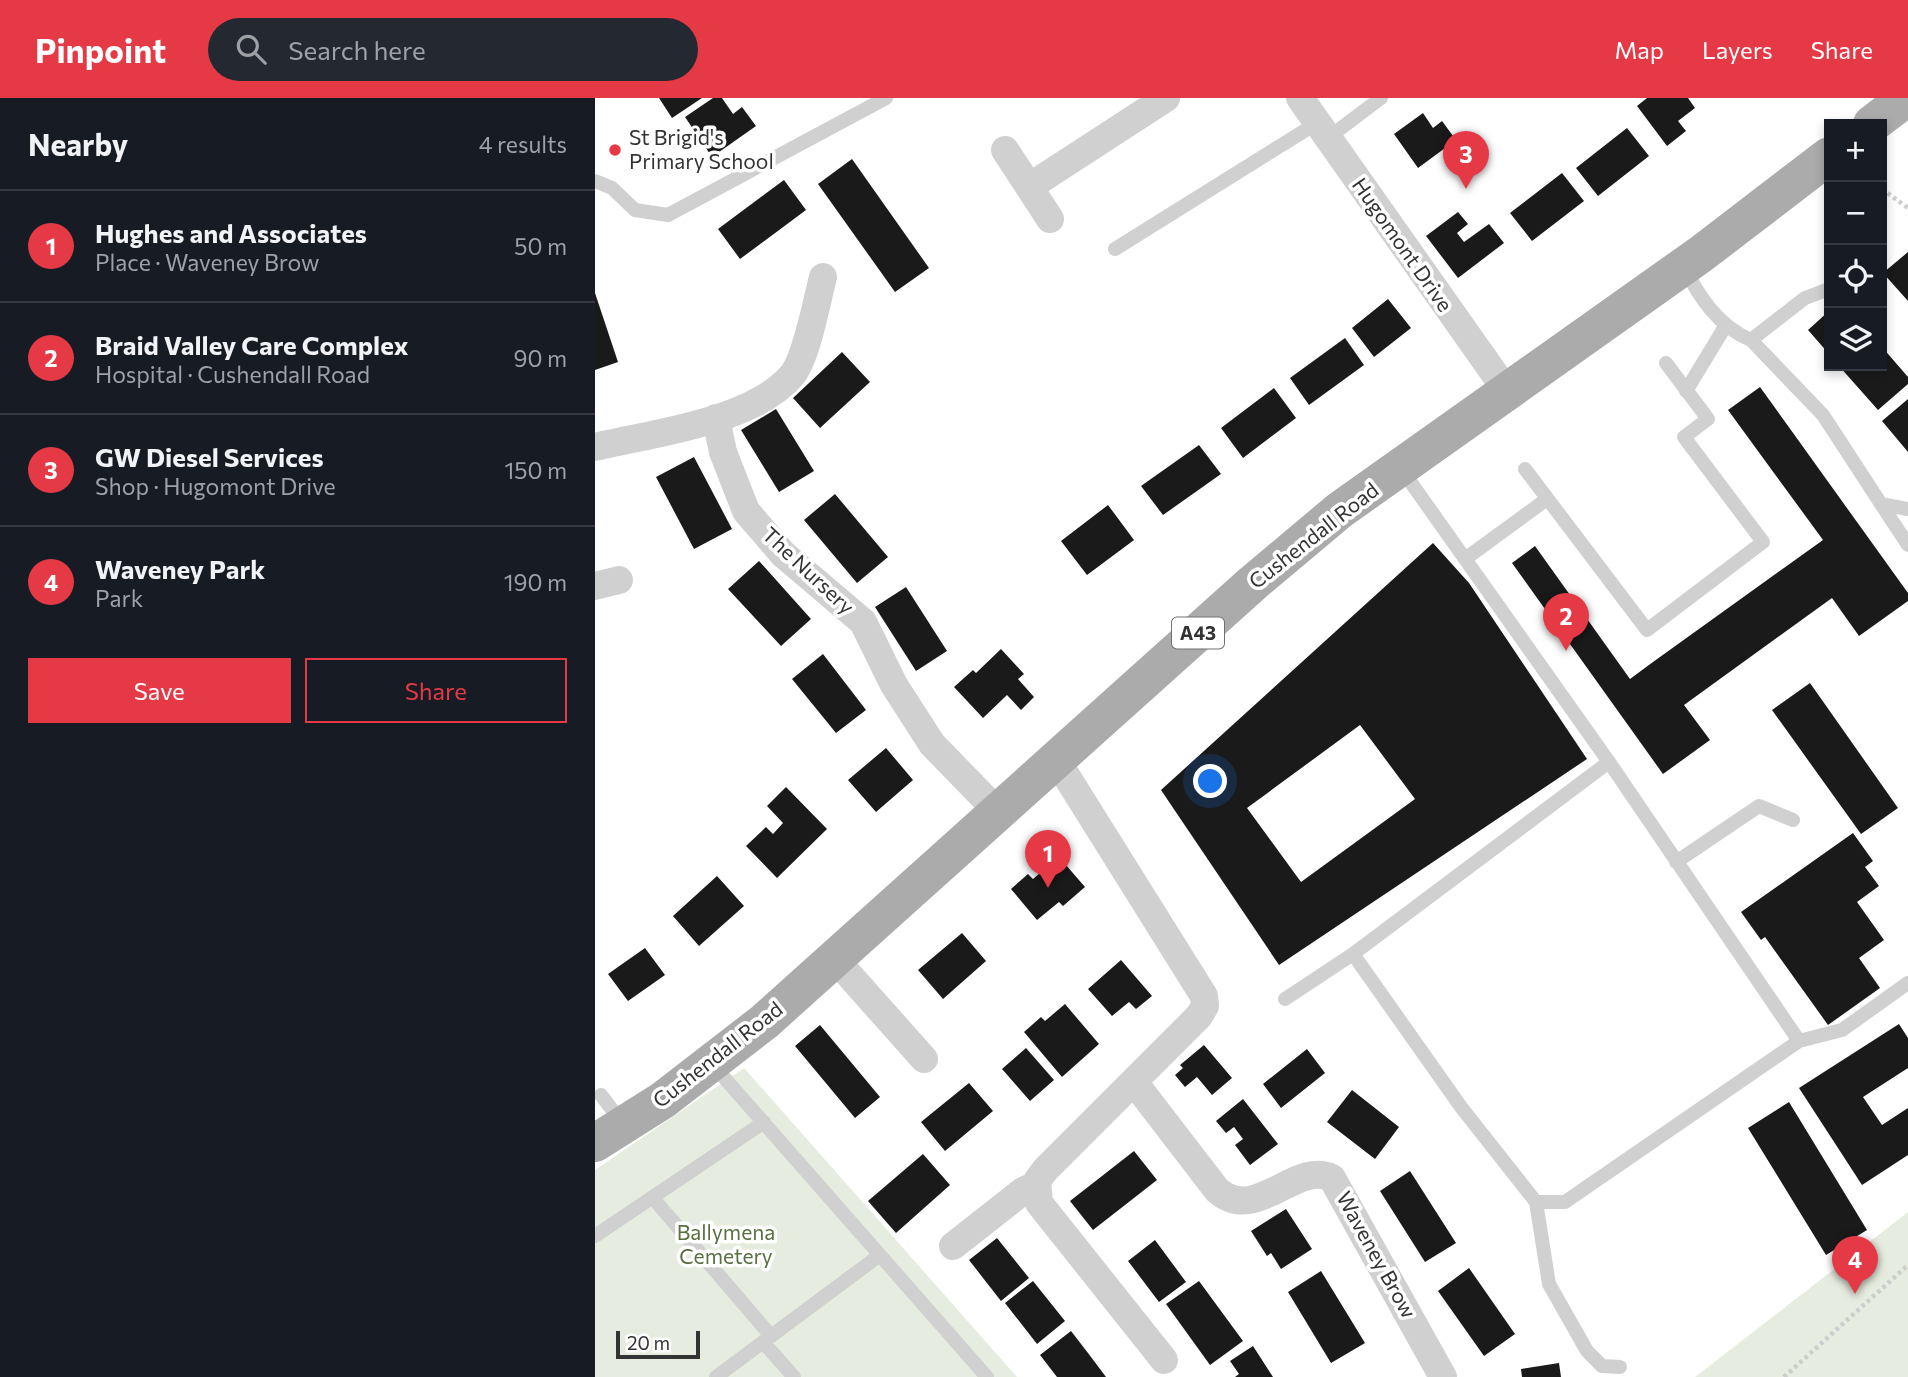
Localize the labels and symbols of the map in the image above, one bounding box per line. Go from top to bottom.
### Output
place label: St Brigid's Primary School [629,124,774,173]
pin: 3 [1443,131,1489,189]
marker: St Brigid's Primary School [607,142,623,158]
street label: Hugomont Drive [1348,172,1459,316]
street label: Cushendall Road [1243,476,1383,593]
street label: The Nursery [758,521,860,619]
pin: 2 [1543,593,1589,651]
road number: A43 [1172,618,1224,648]
your location [1193,764,1227,798]
pin: 1 [1025,830,1071,888]
street label: Cushendall Road [647,995,787,1112]
street label: Waveney Brow [1332,1187,1422,1322]
park label: Ballymena Cemetery [677,1219,775,1268]
pin: 4 [1832,1236,1878,1294]
scale bar [616,1328,700,1360]

